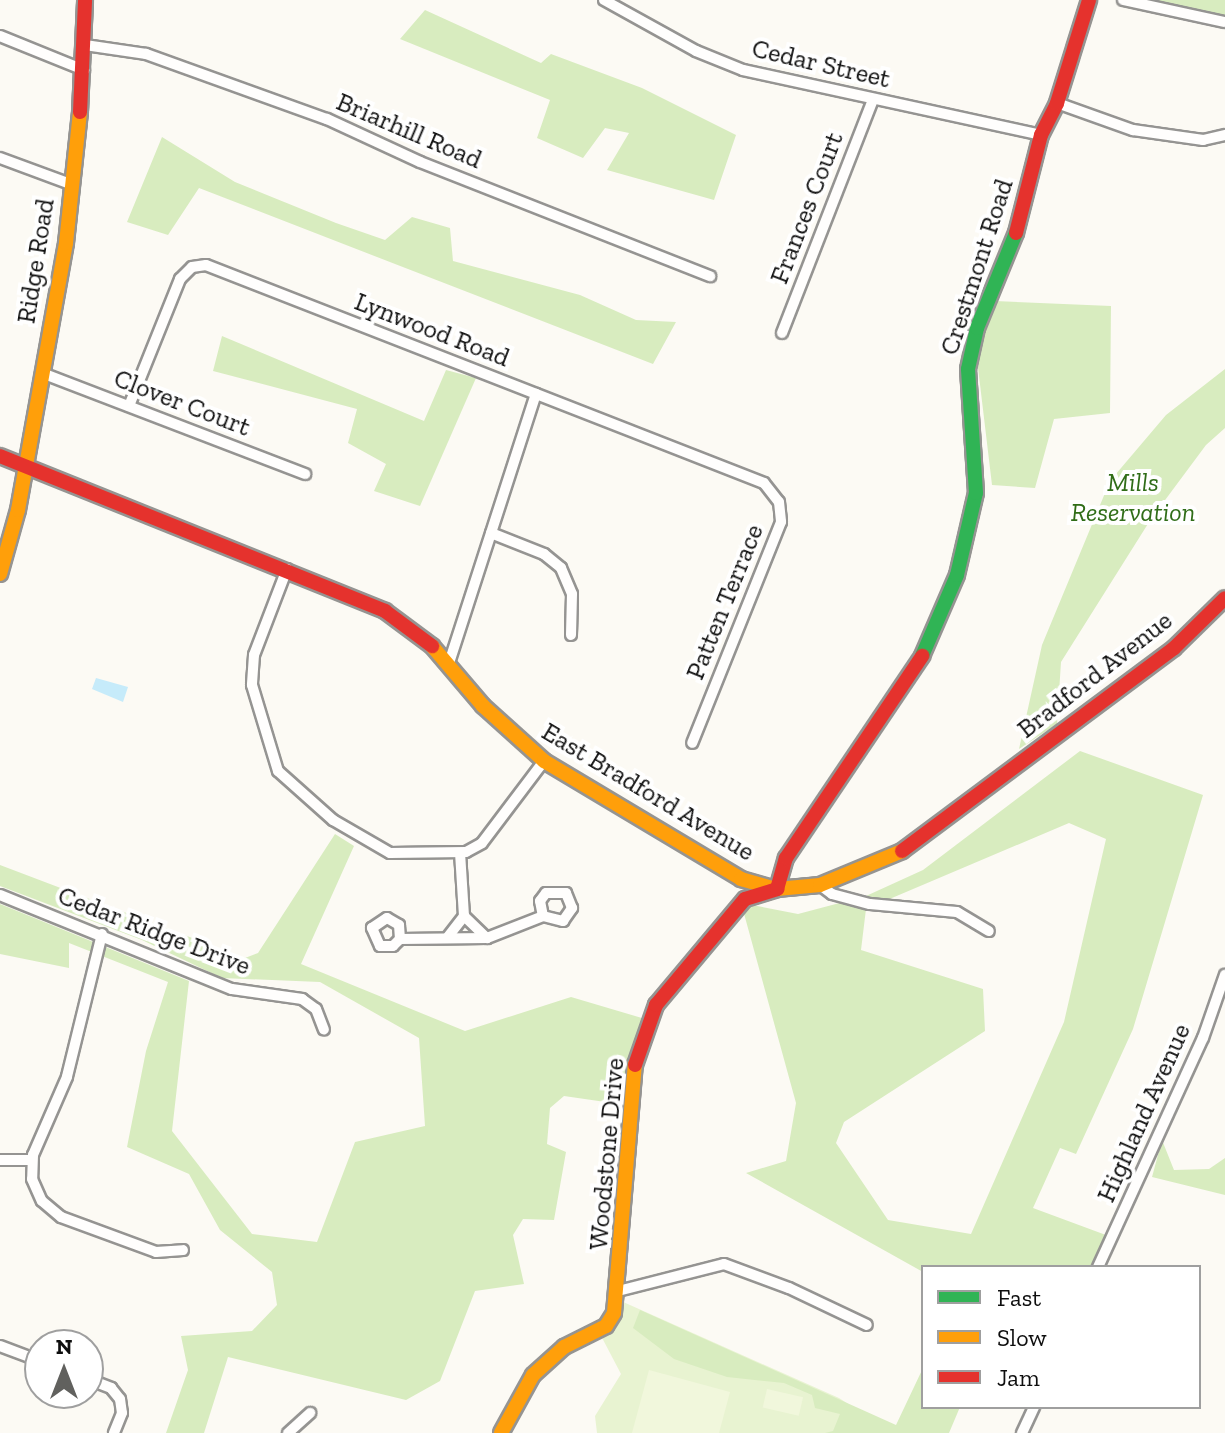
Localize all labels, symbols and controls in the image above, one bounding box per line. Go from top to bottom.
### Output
street label: Cedar Street [749,33,893,95]
street label: Briarhill Road [332,86,486,176]
street label: Frances Court [764,128,850,288]
street label: Crestmont Road [934,175,1020,359]
street label: Ridge Road [11,196,61,326]
street label: Lynwood Road [350,286,514,374]
street label: Clover Court [109,363,255,443]
park label: Mills Reservation [1071,467,1195,528]
street label: Patten Terrace [680,520,770,684]
street label: Bradford Avenue [1011,605,1179,745]
street label: East Bradford Avenue [536,716,760,868]
street label: Cedar Ridge Drive [53,880,255,982]
street label: Highland Avenue [1091,1019,1197,1207]
street label: Woodstone Drive [583,1057,631,1251]
legend [921,1265,1201,1409]
text: Fast [997,1283,1041,1312]
text: Slow [997,1323,1047,1352]
north arrow [24,1329,104,1409]
text: N [56,1333,72,1360]
text: Jam [997,1363,1040,1392]

